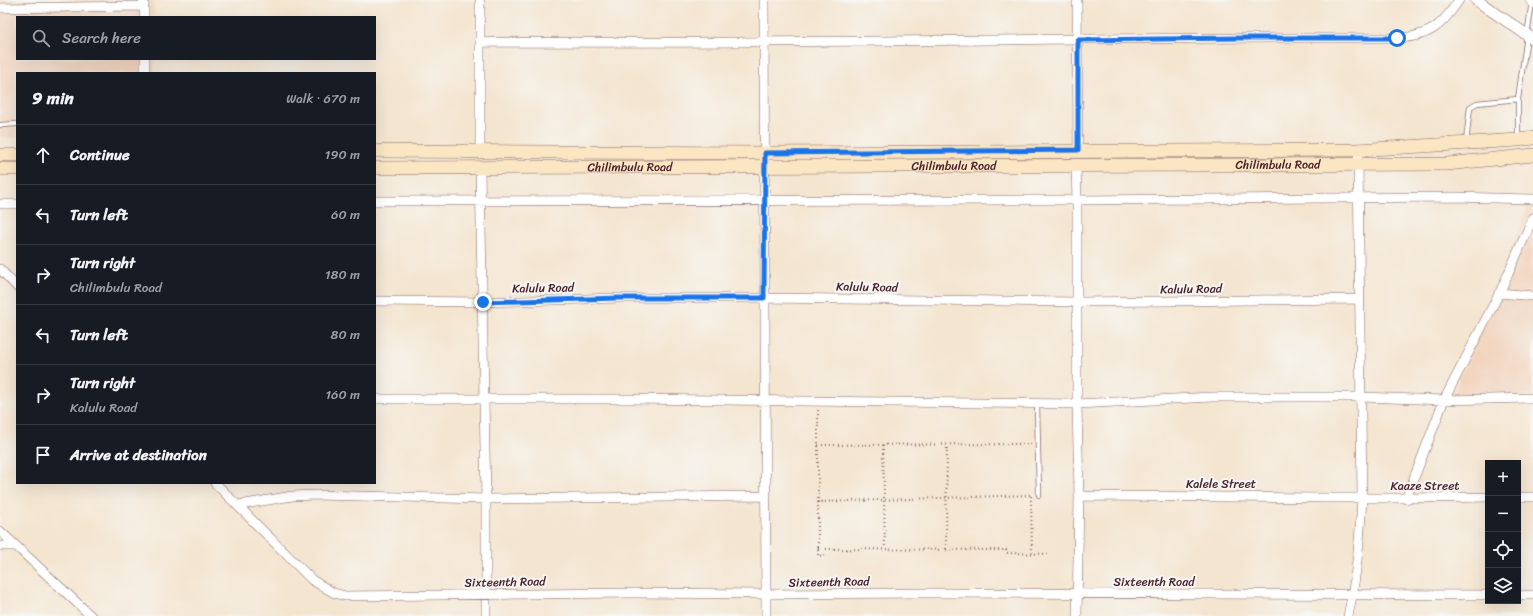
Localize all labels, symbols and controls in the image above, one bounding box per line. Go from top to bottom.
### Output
search box [16,16,376,60]
text: Search here [62,25,141,51]
icon: search [30,27,52,49]
route start [1388,29,1406,47]
text: 9 min [32,83,74,113]
text: Walk · 670 m [286,87,360,110]
text: Continue [70,142,130,168]
text: 190 m [325,143,360,166]
icon: ahead [32,144,54,166]
street label: Chilimbulu Road [1236,153,1321,176]
street label: Chilimbulu Road [912,155,997,177]
street label: Chilimbulu Road [588,156,673,178]
text: Turn left [70,202,128,228]
text: 60 m [331,203,360,226]
icon: left [32,204,54,226]
text: Turn right [70,250,135,276]
text: 180 m [325,263,360,286]
icon: right [32,264,54,286]
street label: Kalulu Road [836,275,899,299]
text: Chilimbulu Road [70,276,162,299]
street label: Kalulu Road [512,276,575,300]
street label: Kalulu Road [1160,277,1223,301]
route end [474,293,492,311]
text: Turn left [70,322,128,348]
text: 80 m [331,323,360,346]
icon: left [32,324,54,346]
text: Turn right [70,370,135,396]
text: 160 m [325,383,360,406]
icon: right [32,384,54,406]
text: Kalulu Road [70,396,137,419]
text: Arrive at destination [70,442,207,468]
icon: arrive [32,444,54,466]
map controls [1485,460,1521,604]
button: + [1485,460,1521,496]
street label: Kalele Street [1186,473,1256,495]
street label: Kaaze Street [1390,475,1460,497]
button: − [1485,496,1521,532]
button: locate [1485,532,1521,568]
button: layers [1485,568,1521,604]
street label: Sixteenth Road [464,570,546,594]
street label: Sixteenth Road [788,570,870,594]
street label: Sixteenth Road [1113,571,1195,593]

